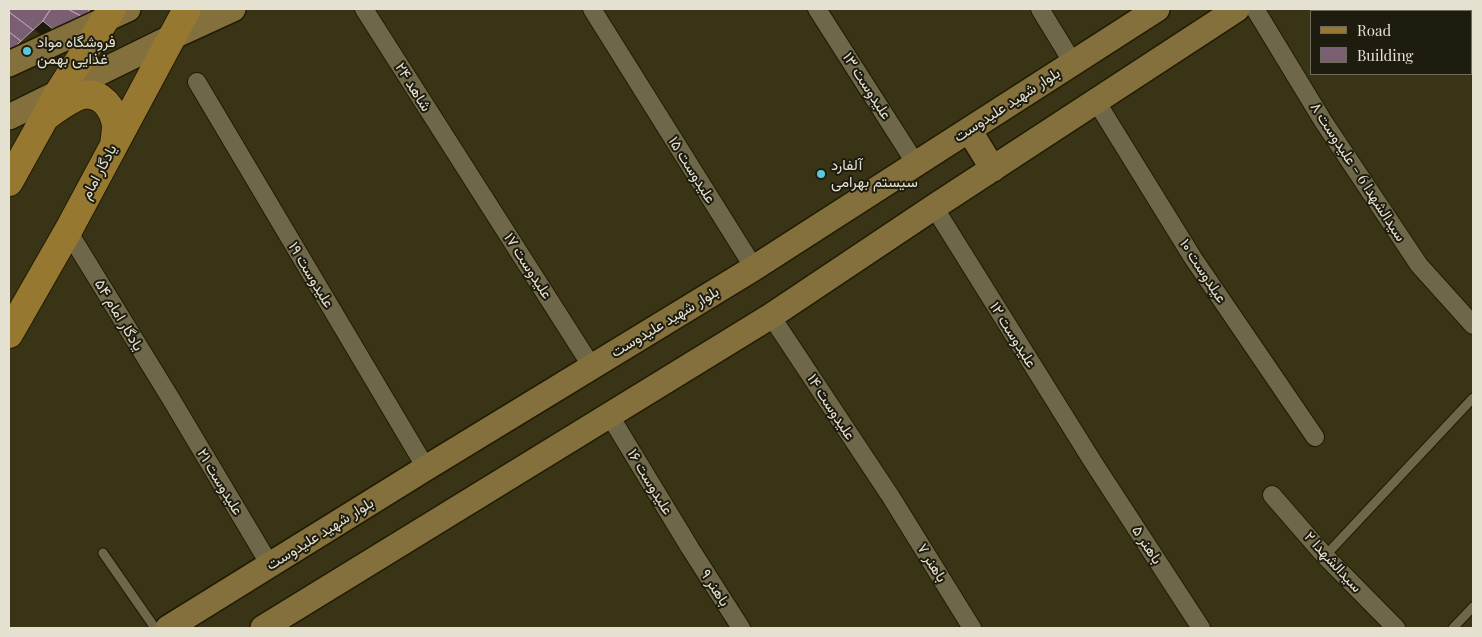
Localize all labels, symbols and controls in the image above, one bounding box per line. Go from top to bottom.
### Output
legend [1310,10,1472,75]
text: Road [1357,20,1391,40]
place label: فروشگاه مواد غذایی بهمن [37,33,116,68]
marker: فروشگاه مواد غذایی بهمن [21,45,33,57]
text: Building [1357,45,1413,65]
street label: علیدوست ۱۳ [839,49,895,123]
street label: شاهد ۲۴ [391,59,435,115]
street label: بلوار شهید علیدوست [950,64,1064,146]
street label: سیدالشهدا 6 - علیدوست ۸ [1306,99,1410,245]
street label: علیدوست ۱۵ [664,133,720,207]
street label: یادگار امام [77,142,121,202]
place label: آلفارد سیستم بهرامی [831,156,918,191]
marker: آلفارد سیستم بهرامی [815,168,827,180]
street label: علیدوست ۱۷ [500,230,556,302]
street label: عیلدوست ۱۰ [1176,236,1230,306]
street label: علیدوست ۱۹ [284,239,338,311]
street label: یادگار امام ۵۴ [91,276,147,354]
street label: بلوار شهید علیدوست [608,283,722,361]
street label: علیدوست ۱۲ [986,299,1040,371]
street label: علیدوست ۱۴ [803,371,859,443]
street label: علیدوست ۲۱ [193,445,247,519]
street label: علیدوست ۱۶ [623,446,677,518]
street label: بلوار شهید علیدوست [263,494,377,574]
street label: باهنر ۵ [1128,522,1166,568]
street label: سیدالشهدا ۲ [1300,528,1366,596]
street label: باهنر ۷ [913,540,951,586]
street label: باهنر ۹ [696,566,734,610]

